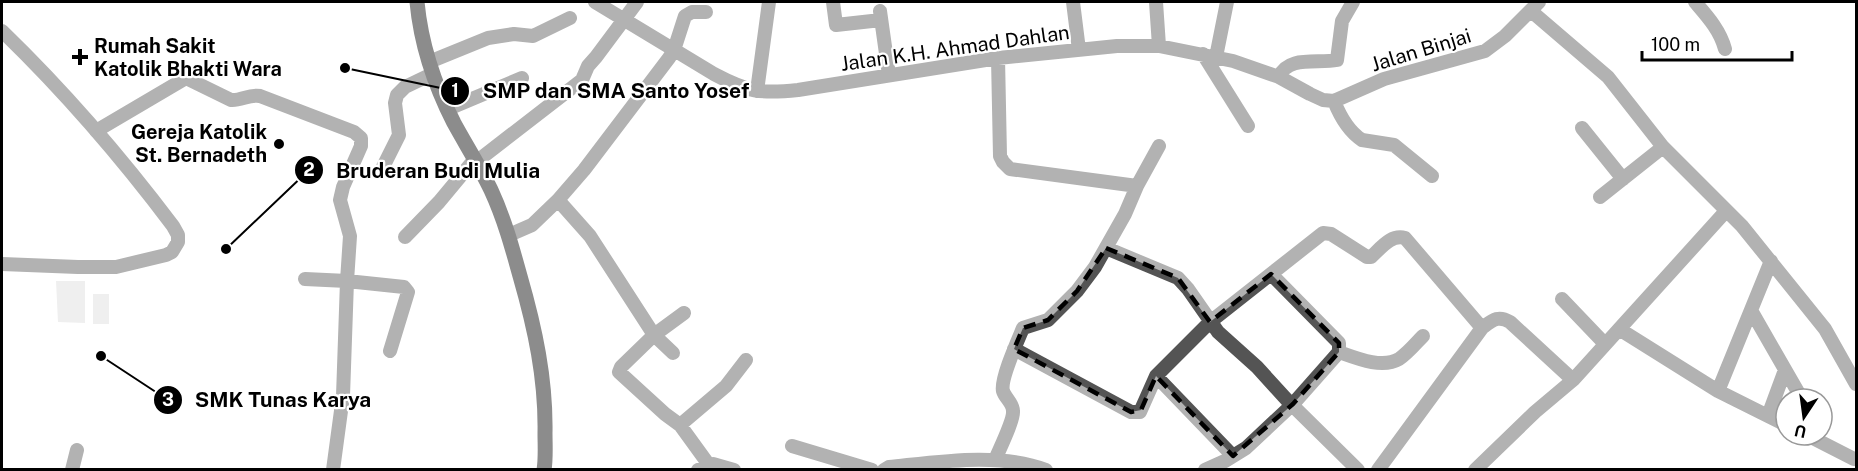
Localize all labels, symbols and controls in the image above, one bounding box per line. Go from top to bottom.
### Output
street label: Jalan K.H. Ahmad Dahlan [839,20,1071,76]
street label: Jalan Binjai [1368,23,1474,77]
scale bar [1642,24,1792,62]
place label: Rumah Sakit Katolik Bhakti Wara [94,34,282,81]
text: 100 m [1651,34,1700,55]
marker: Rumah Sakit Katolik Bhakti Wara [71,48,89,66]
callout: SMP dan SMA Santo Yosef [440,72,761,111]
text: SMP dan SMA Santo Yosef [483,78,749,103]
text: 1 [451,80,459,101]
place label: Gereja Katolik St. Bernadeth [131,120,267,167]
marker: Gereja Katolik St. Bernadeth [272,137,286,151]
callout: Bruderan Budi Mulia [294,151,552,190]
text: Bruderan Budi Mulia [336,158,540,183]
text: 2 [303,159,315,180]
callout: SMK Tunas Karya [153,380,384,419]
text: SMK Tunas Karya [195,387,371,412]
north arrow [1774,387,1834,447]
text: 3 [162,389,174,410]
text: U [1793,421,1809,442]

